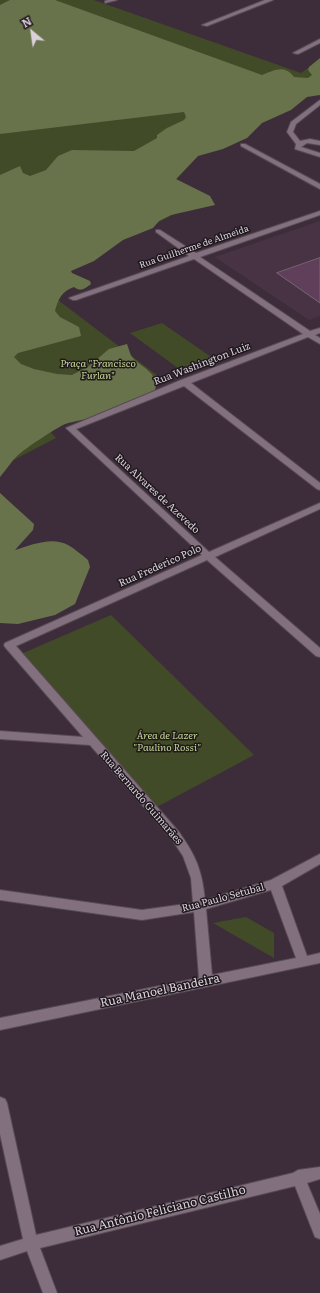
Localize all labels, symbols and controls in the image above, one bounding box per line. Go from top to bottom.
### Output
north arrow [12,12,52,52]
text: N [18,12,34,31]
street label: Rua Guilherme de Almeida [138,223,250,271]
street label: Rua Washington Luiz [152,340,252,388]
park label: Praça "Francisco Furlan" [60,358,136,382]
street label: Rua Alvares de Azevedo [112,452,202,536]
street label: Rua Frederico Polo [117,542,203,590]
park label: Área de Lazer "Paulino Rossi" [133,730,201,754]
street label: Rua Bernardo Guimarães [97,749,185,847]
street label: Rua Paulo Setubal [180,881,266,915]
street label: Rua Manoel Bandeira [99,971,221,1011]
street label: Rua Antônio Feliciano Castilho [73,1183,247,1239]

